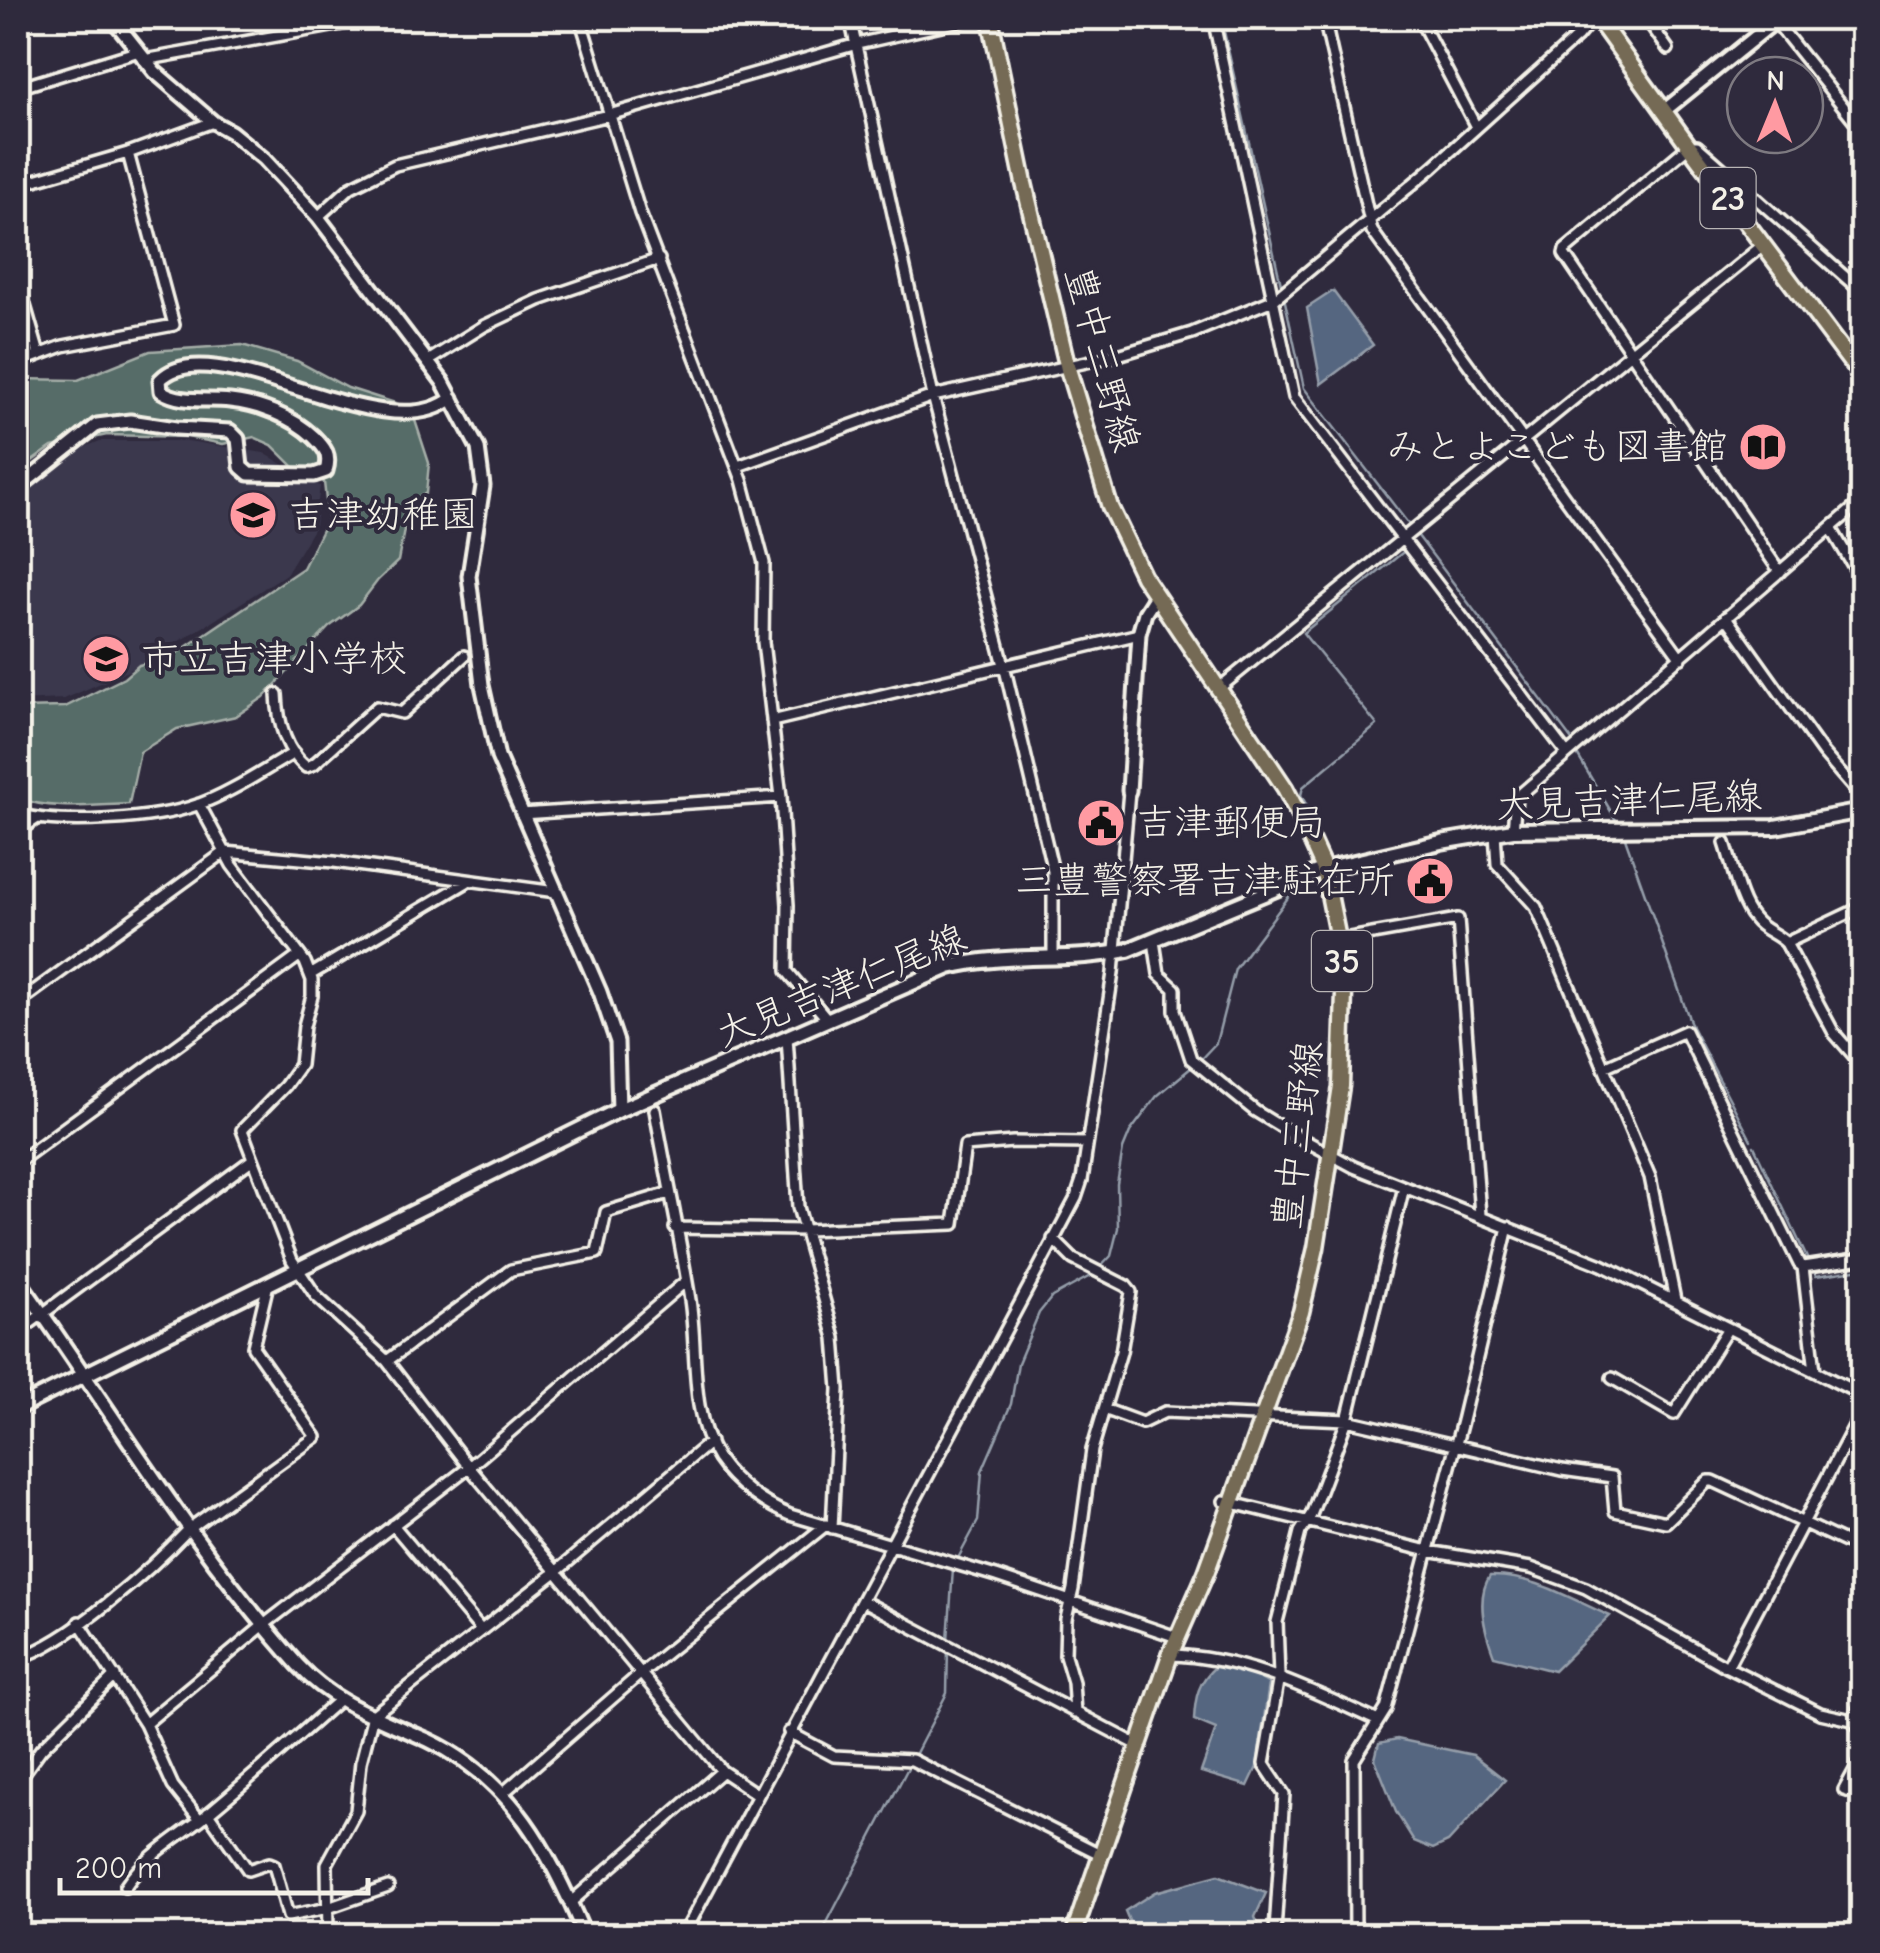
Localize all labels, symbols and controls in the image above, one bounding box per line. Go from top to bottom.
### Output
north arrow [1725,55,1825,155]
text: N [1766,65,1785,97]
road number: 23 [1700,168,1756,228]
street label: 豊中三野線 [1056,262,1148,456]
library icon: みとよこども図書館 [1737,421,1789,473]
place label: みとよこども図書館 [1386,425,1728,469]
school or university icon: 吉津幼稚園 [227,489,279,541]
place label: 吉津幼稚園 [288,493,478,537]
school or university icon: 市立吉津小学校 [80,633,132,685]
place label: 市立吉津小学校 [141,637,407,681]
street label: 大見吉津仁尾線 [1495,774,1763,828]
public building icon: 吉津郵便局 [1075,797,1127,849]
place label: 吉津郵便局 [1136,801,1326,845]
public building icon: 三豊警察署吉津駐在所 [1404,855,1456,907]
place label: 三豊警察署吉津駐在所 [1015,859,1395,903]
street label: 大見吉津仁尾線 [709,916,973,1056]
road number: 35 [1312,931,1372,991]
street label: 豊中三野線 [1265,1038,1331,1232]
scale bar [60,1833,368,1895]
text: 200 m [75,1851,162,1886]

